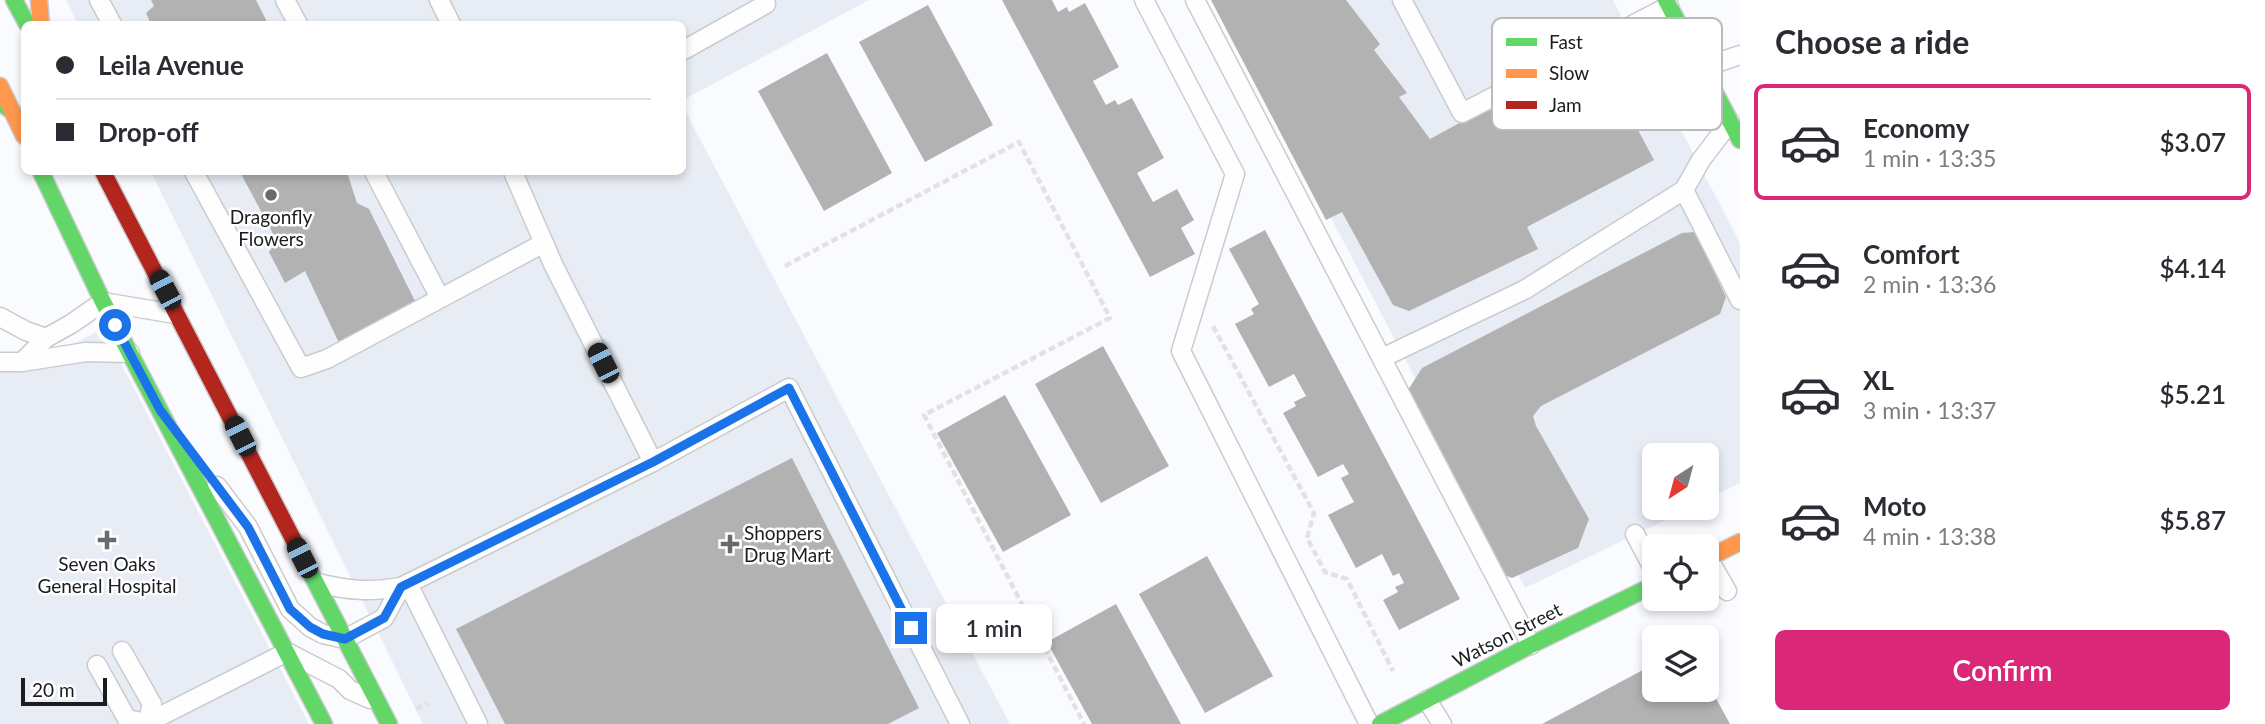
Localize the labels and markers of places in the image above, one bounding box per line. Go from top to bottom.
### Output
marker: Dragonfly Flowers [263,187,279,203]
place label: Dragonfly Flowers [230,205,312,250]
place label: Shoppers Drug Mart [744,521,831,566]
marker: Seven Oaks General Hospital [97,530,117,550]
marker: Shoppers Drug Mart [722,536,738,552]
place label: Seven Oaks General Hospital [37,552,177,597]

